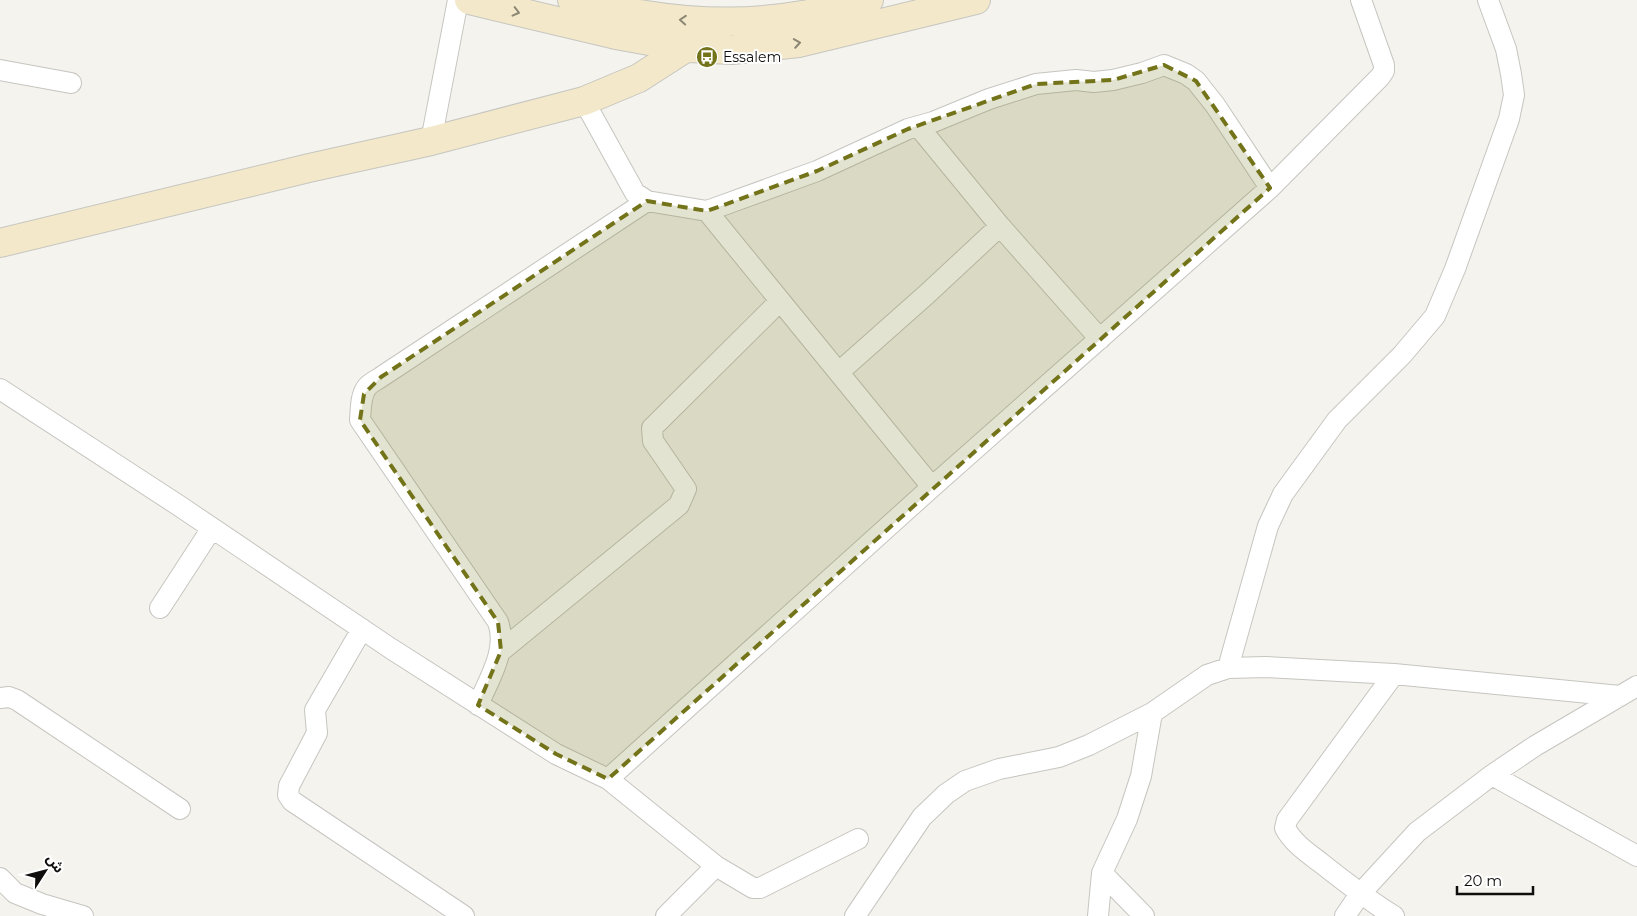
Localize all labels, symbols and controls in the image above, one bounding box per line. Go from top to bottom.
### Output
one-way arrow [511,6,520,17]
one-way arrow [678,15,686,26]
one-way arrow [792,38,801,48]
bus stop icon: Essalem [695,45,719,69]
place label: Essalem [723,48,781,66]
north arrow [20,846,70,896]
text: ش [43,850,68,876]
scale bar [1457,864,1533,896]
text: 20 m [1464,871,1502,890]

